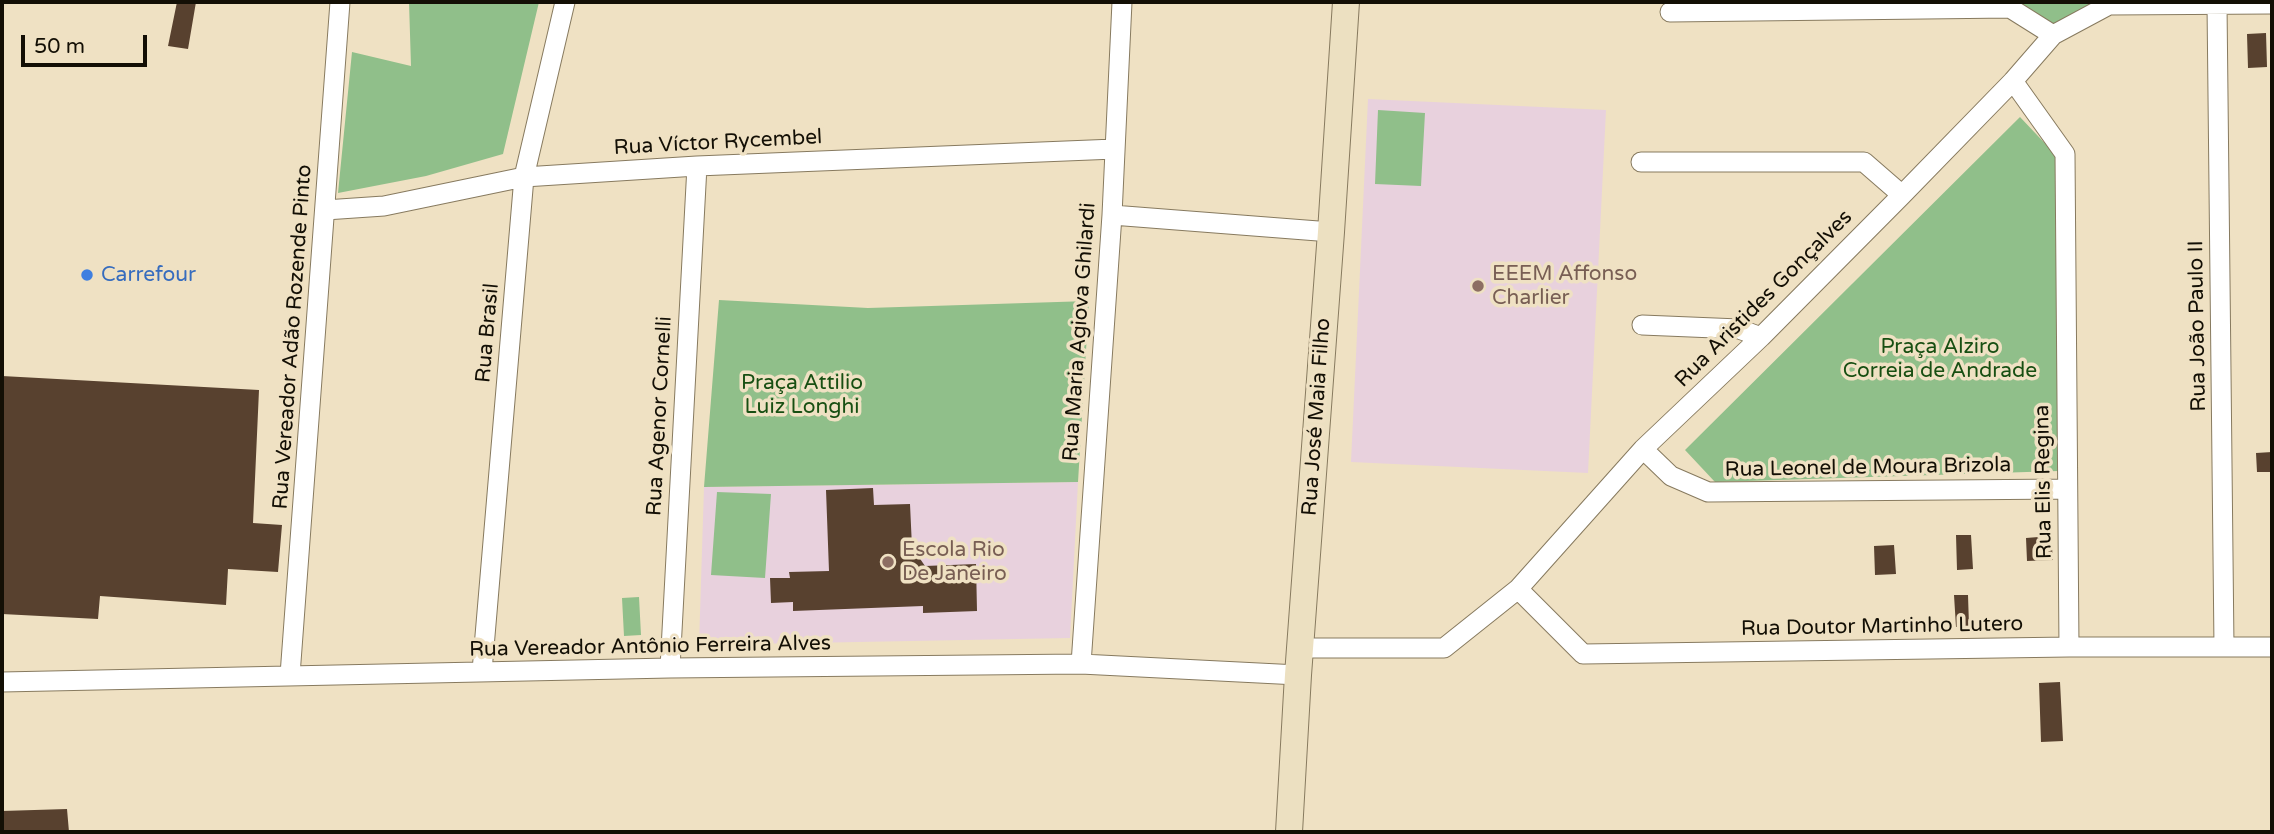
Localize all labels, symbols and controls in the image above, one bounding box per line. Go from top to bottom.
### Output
scale bar [24,21,150,65]
text: 50 m [34,34,85,59]
street label: Rua Víctor Rycembel [613,125,823,161]
street label: Rua Vereador Adão Rozende Pinto [268,164,318,510]
street label: Rua Maria Agiova Ghilardi [1058,202,1102,462]
street label: Rua Aristides Gonçalves [1670,205,1858,393]
street label: Rua João Paulo II [2184,240,2212,412]
place label: EEEM Affonso Charlier [1492,261,1637,311]
place label: Carrefour [101,262,196,288]
marker: Carrefour [79,267,95,283]
marker: EEEM Affonso Charlier [1470,278,1486,294]
street label: Rua Brasil [471,282,505,384]
street label: Rua Agenor Cornelli [642,315,678,517]
street label: Rua José Maia Filho [1298,317,1336,517]
park label: Praça Alziro Correia de Andrade [1843,334,2037,384]
park label: Praça Attilio Luiz Longhi [741,370,863,420]
street label: Rua Elis Regina [2030,405,2058,559]
street label: Rua Leonel de Moura Brizola [1725,453,2011,483]
place label: Escola Rio De Janeiro [902,537,1007,587]
marker: Escola Rio De Janeiro [880,554,896,570]
street label: Rua Doutor Martinho Lutero [1741,612,2023,642]
street label: Rua Vereador Antônio Ferreira Alves [469,631,831,663]

